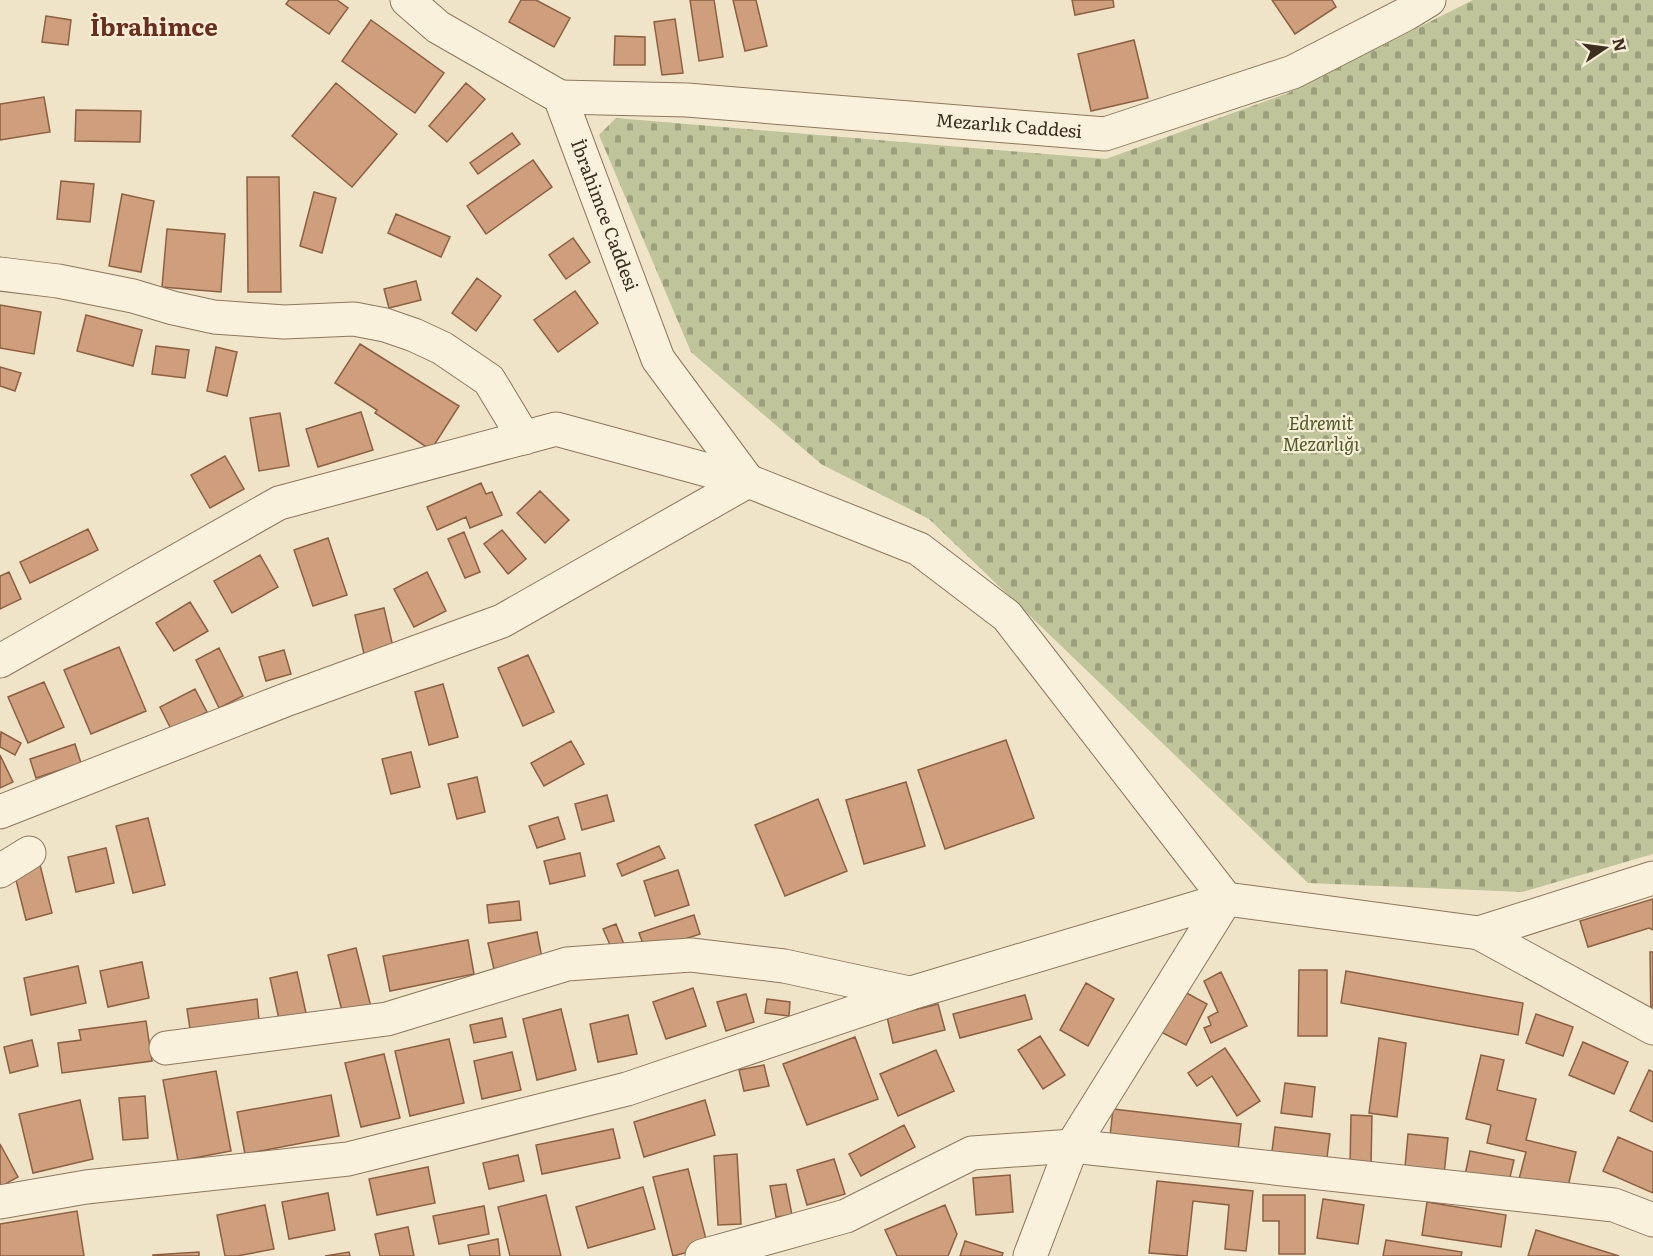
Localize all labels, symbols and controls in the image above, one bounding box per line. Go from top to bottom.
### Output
district label: İbrahimce [90,8,218,43]
north arrow [1575,18,1635,78]
text: N [1607,35,1634,54]
street label: Mezarlık Caddesi [935,105,1083,144]
street label: İbrahimce Caddesi [565,135,646,295]
park label: Edremit Mezarlığı [1283,409,1360,457]

